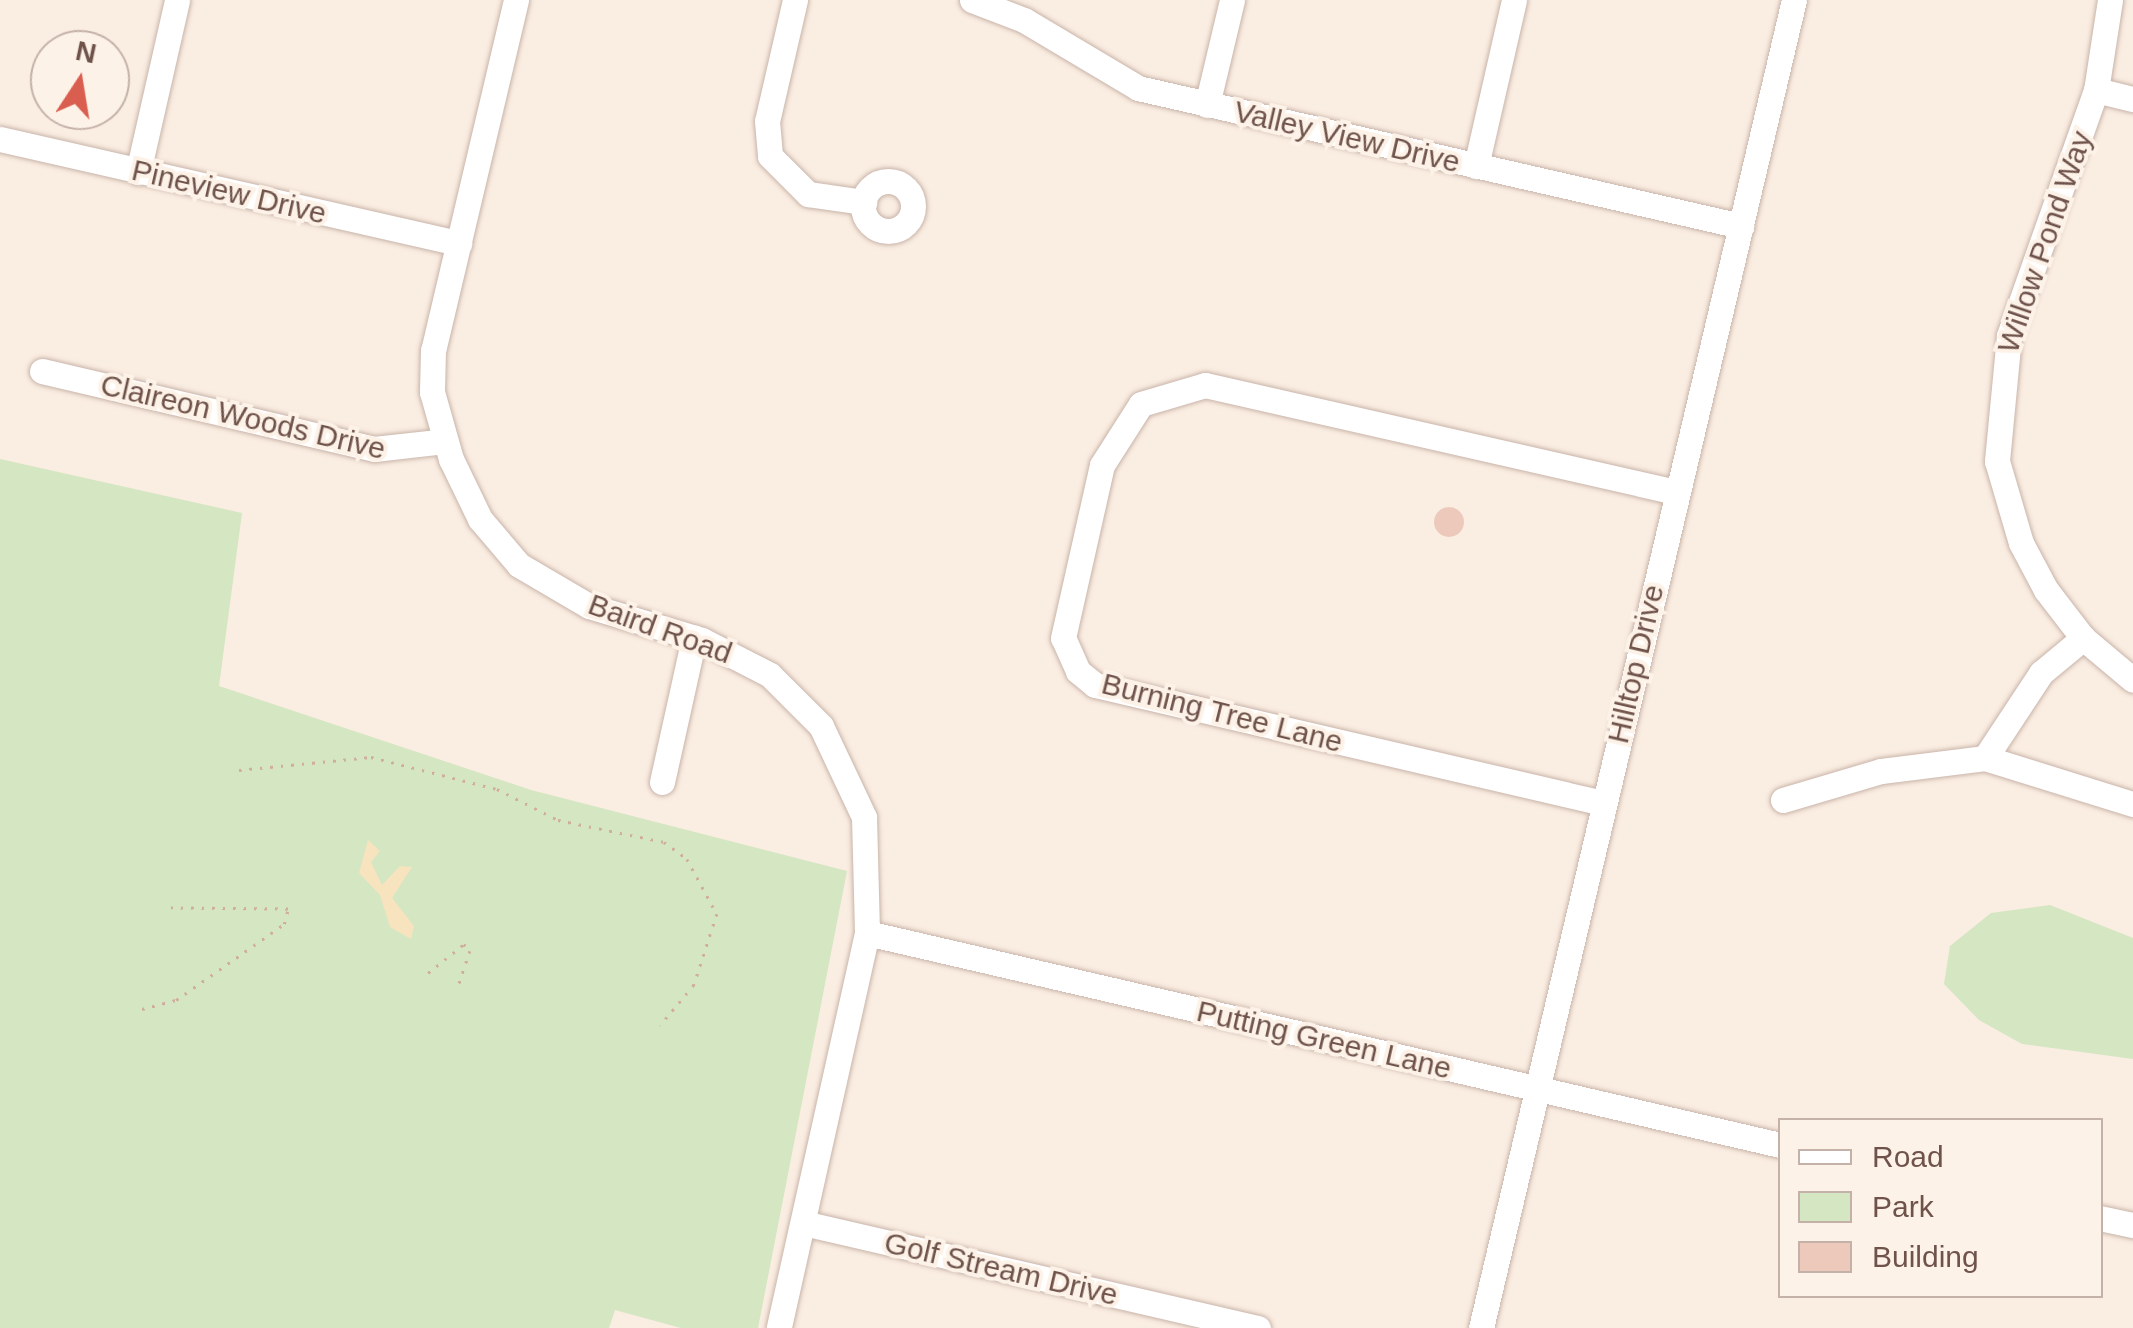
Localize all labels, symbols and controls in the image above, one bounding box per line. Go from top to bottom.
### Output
north arrow [30,30,130,130]
text: N [73,35,99,69]
street label: Valley View Drive [1231,94,1463,180]
street label: Willow Pond Way [1990,126,2100,358]
street label: Pineview Drive [128,152,330,232]
street label: Claireon Woods Drive [97,367,389,467]
street label: Hilltop Drive [1600,581,1672,747]
street label: Baird Road [583,586,737,672]
street label: Burning Tree Lane [1098,666,1346,760]
street label: Putting Green Lane [1193,993,1455,1087]
legend [1778,1118,2103,1298]
text: Road [1872,1140,1944,1173]
text: Park [1872,1190,1934,1223]
street label: Golf Stream Drive [881,1225,1121,1313]
text: Building [1872,1240,1979,1273]

